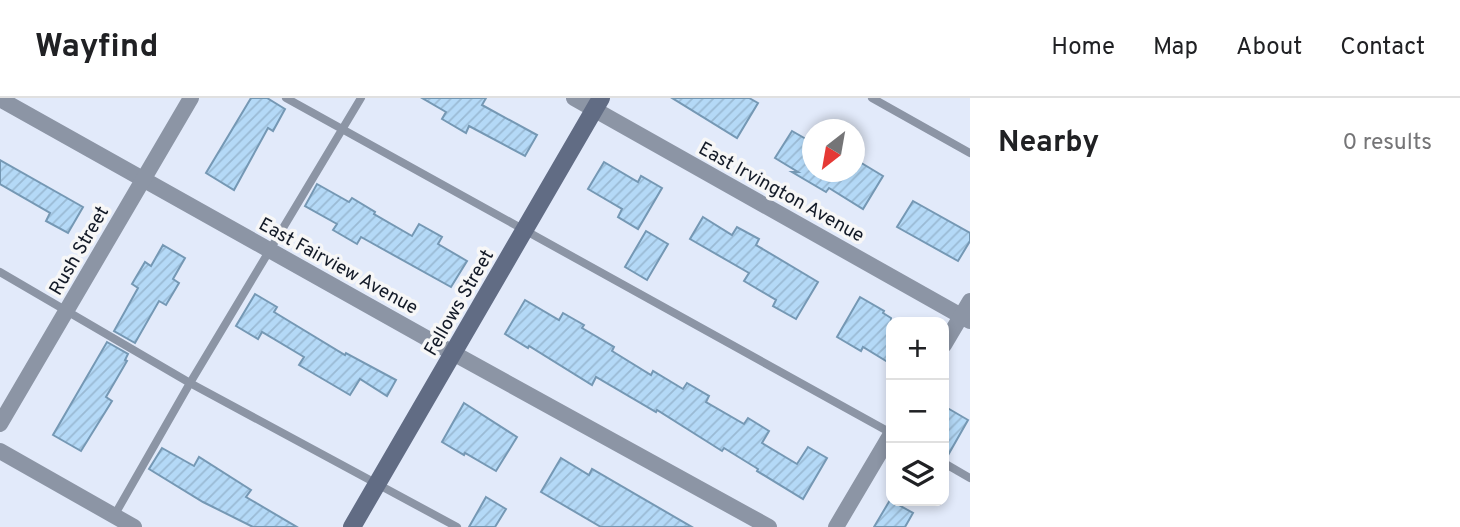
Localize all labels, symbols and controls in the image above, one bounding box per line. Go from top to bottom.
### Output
text: Wayfind [35,27,158,69]
text: Home [1051,33,1115,63]
text: Map [1153,33,1198,63]
text: About [1236,33,1302,63]
text: Contact [1340,33,1425,63]
north arrow [802,119,865,182]
text: Nearby [998,125,1099,162]
text: 0 results [1343,129,1432,158]
street label: East Irvington Avenue [694,137,868,248]
street label: Rush Street [44,202,115,300]
street label: East Fairview Avenue [254,213,422,321]
street label: Fellows Street [420,246,500,360]
map controls [886,317,949,506]
button: + [886,317,949,380]
button: − [886,380,949,443]
button: layers [886,443,949,506]

